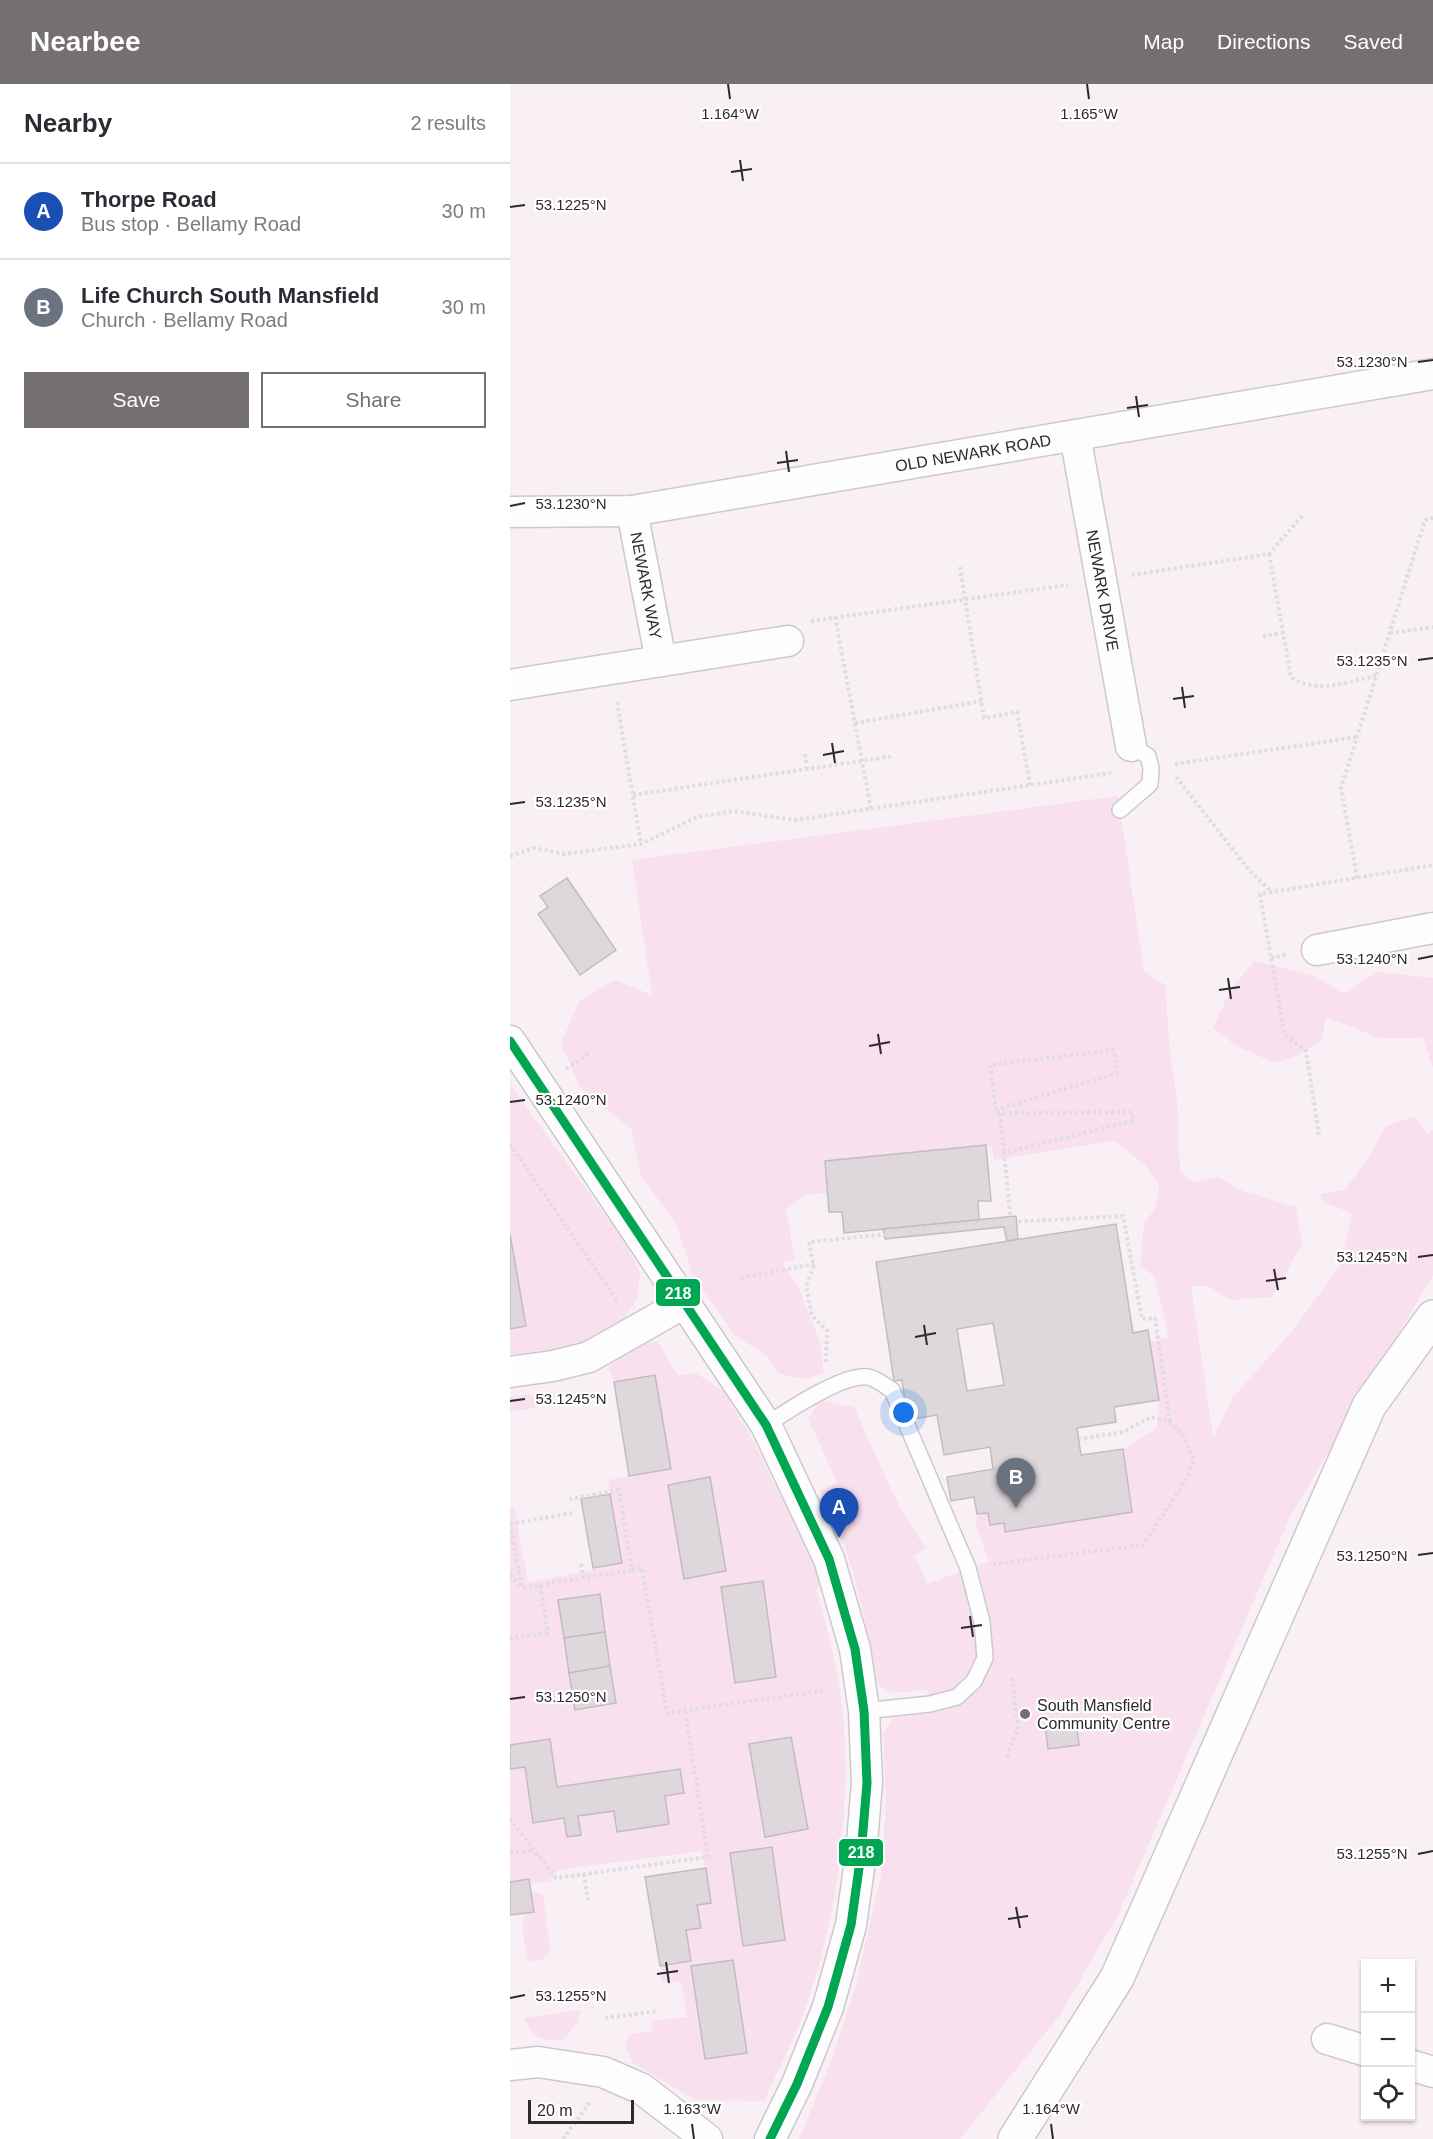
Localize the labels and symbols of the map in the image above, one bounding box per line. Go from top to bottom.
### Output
text: 1.164°W [701,105,760,122]
text: 1.165°W [1060,105,1119,122]
text: 53.1225°N [535,196,607,213]
text: 53.1230°N [1336,353,1408,370]
street label: OLD NEWARK ROAD [894,431,1052,475]
text: 53.1230°N [535,495,607,512]
street label: NEWARK DRIVE [1083,529,1122,653]
street label: NEWARK WAY [627,531,665,641]
text: 53.1235°N [1336,652,1408,669]
text: 53.1235°N [535,793,607,810]
text: 53.1240°N [1336,950,1408,967]
text: 53.1240°N [535,1091,607,1108]
text: 53.1245°N [1336,1248,1408,1265]
line badge: 218 [655,1278,701,1307]
text: 218 [665,1285,691,1302]
text: 53.1245°N [535,1390,607,1407]
your location [889,1398,918,1427]
pin: B [996,1458,1036,1508]
pin: A [820,1488,858,1538]
text: 53.1250°N [1336,1547,1408,1564]
text: 53.1250°N [535,1688,607,1705]
place label: South Mansfield Community Centre [1037,1697,1170,1732]
marker: South Mansfield Community Centre [1018,1707,1032,1721]
line badge: 218 [838,1838,884,1867]
text: 218 [848,1844,874,1861]
text: 53.1255°N [1336,1845,1408,1862]
text: 53.1255°N [535,1987,607,2004]
scale bar [528,2097,634,2124]
text: 1.163°W [663,2100,722,2117]
text: 1.164°W [1022,2100,1081,2117]

